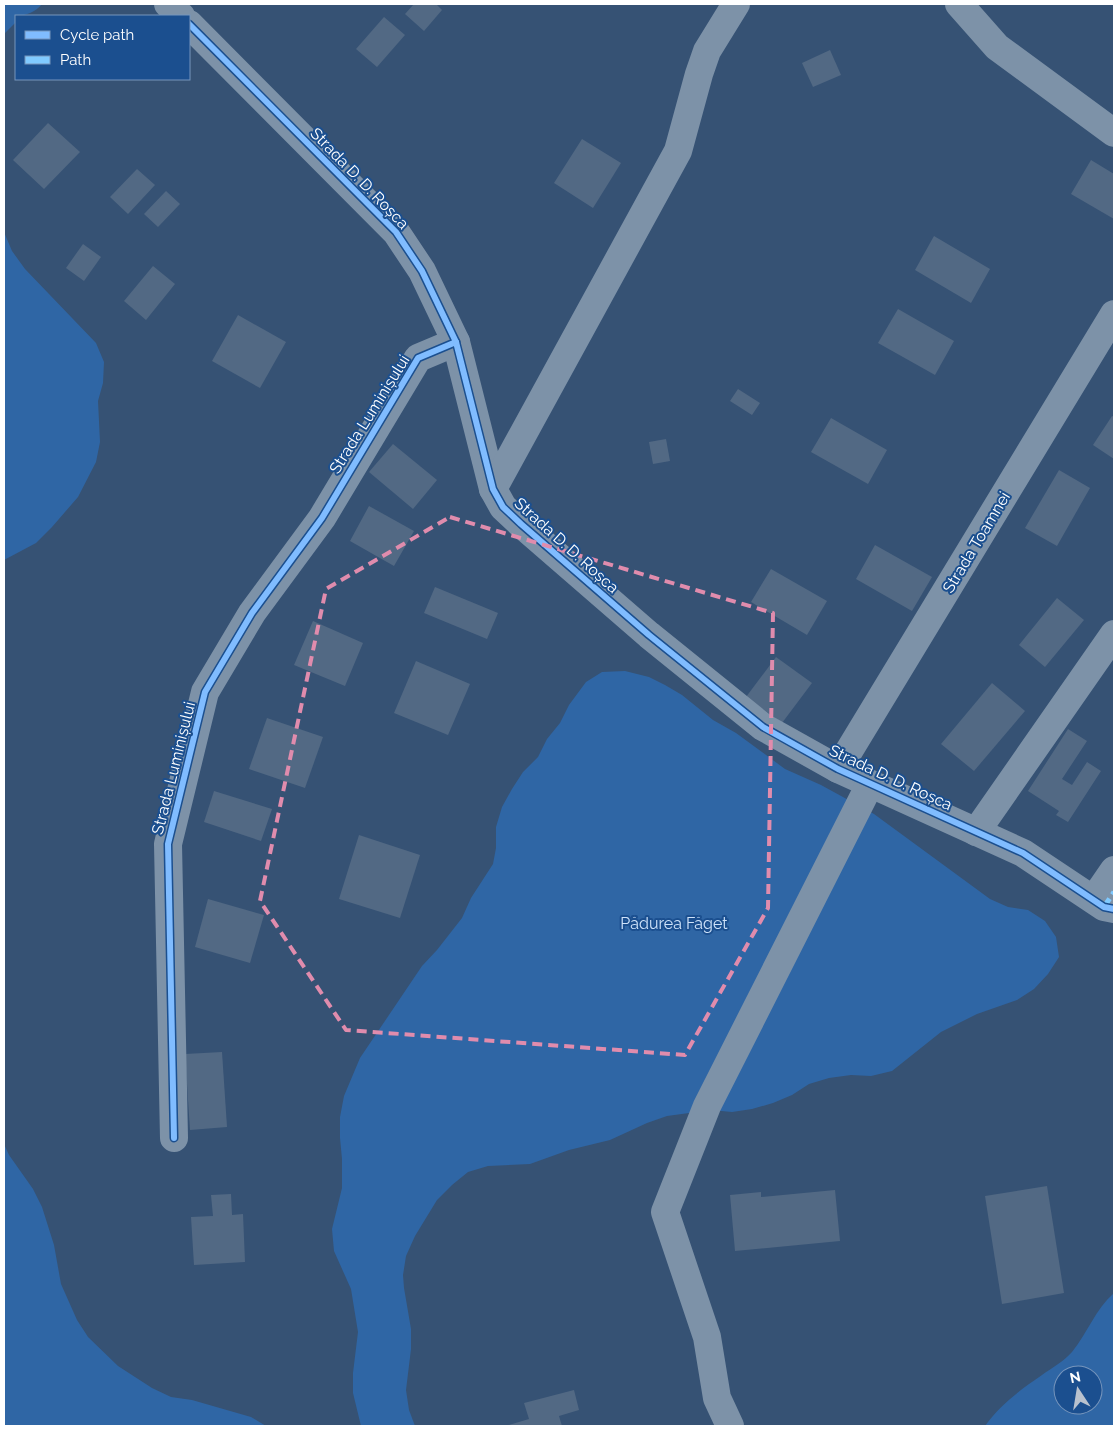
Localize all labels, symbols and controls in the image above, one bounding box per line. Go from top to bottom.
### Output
legend [15,15,190,80]
text: Cycle path [60,26,134,44]
text: Path [60,51,91,69]
street label: Strada D. D. Roșca [306,124,413,233]
street label: Strada Luminișului [325,351,414,477]
street label: Strada Toamnei [939,488,1014,596]
street label: Strada D. D. Roșca [511,494,623,597]
street label: Strada Luminișului [148,700,199,837]
street label: Strada D. D. Roșca [826,741,955,814]
park label: Pădurea Făget [620,914,728,933]
north arrow [1053,1365,1103,1415]
text: N [1068,1368,1082,1386]

